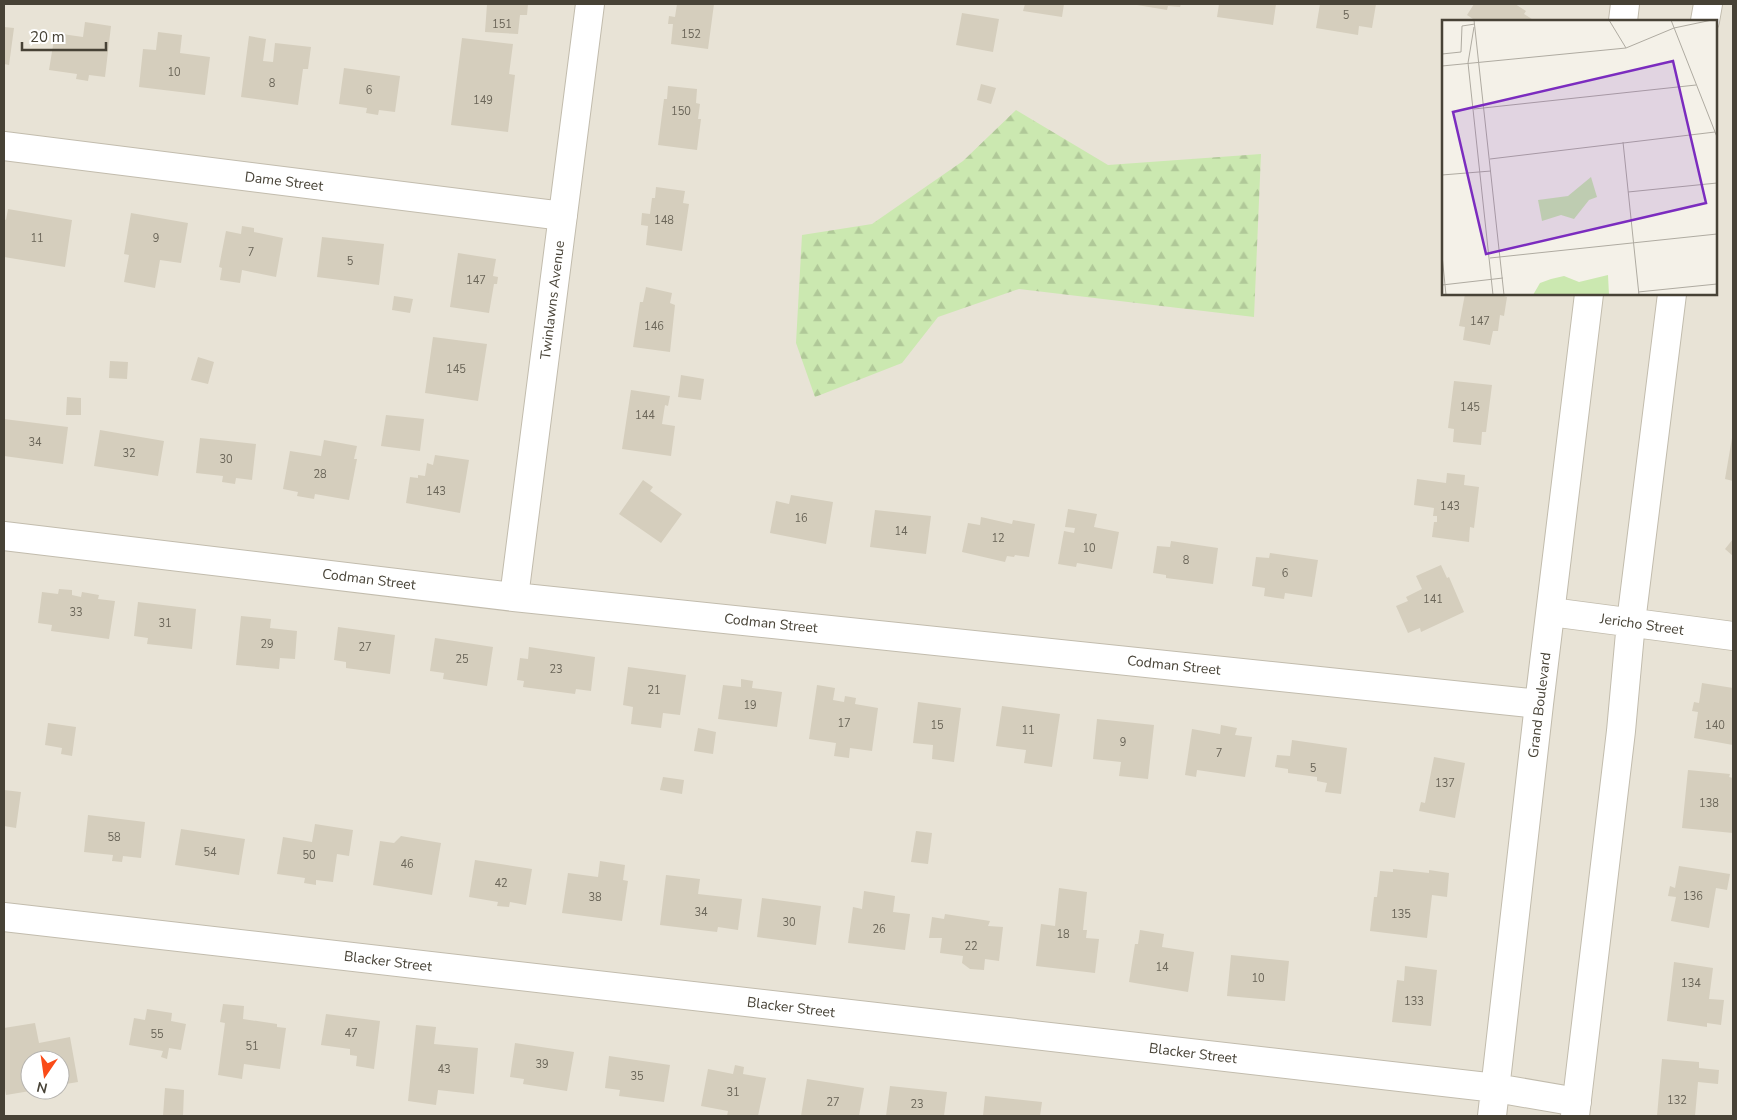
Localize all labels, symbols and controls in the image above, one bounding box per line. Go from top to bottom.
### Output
house number: 5 [1343,8,1350,23]
house number: 151 [492,17,512,32]
scale bar [22,20,106,52]
inset map [1442,20,1717,295]
text: 20 m [30,27,65,47]
house number: 152 [681,27,701,42]
house number: 10 [167,65,181,80]
house number: 8 [269,76,276,91]
house number: 6 [366,83,373,98]
house number: 149 [473,93,493,108]
house number: 150 [671,104,691,119]
street label: Dame Street [244,167,324,196]
house number: 148 [654,213,674,228]
house number: 11 [30,231,44,246]
house number: 9 [153,231,159,246]
street label: Twinlawns Avenue [536,239,569,361]
house number: 7 [248,245,254,260]
house number: 5 [347,254,354,269]
house number: 147 [466,273,486,288]
house number: 147 [1470,314,1490,329]
house number: 146 [644,319,664,334]
house number: 145 [446,362,466,377]
house number: 145 [1460,400,1480,415]
house number: 144 [635,408,655,423]
house number: 34 [28,435,42,450]
house number: 32 [122,446,136,461]
house number: 30 [219,452,233,467]
house number: 28 [313,467,327,482]
house number: 143 [426,484,446,499]
house number: 143 [1440,499,1460,514]
house number: 16 [794,511,808,526]
house number: 14 [894,524,908,539]
house number: 12 [991,531,1005,546]
house number: 10 [1082,541,1096,556]
house number: 8 [1183,553,1190,568]
street label: Codman Street [321,564,417,595]
house number: 6 [1282,566,1289,581]
house number: 141 [1423,592,1443,607]
house number: 33 [69,605,83,620]
street label: Codman Street [723,609,819,638]
street label: Jericho Street [1598,609,1685,640]
house number: 31 [158,616,172,631]
house number: 29 [260,637,274,652]
house number: 27 [358,640,372,655]
street label: Codman Street [1126,651,1222,680]
street label: Grand Boulevard [1524,651,1555,759]
house number: 25 [455,652,469,667]
house number: 23 [549,662,563,677]
house number: 21 [647,683,661,698]
house number: 19 [743,698,757,713]
house number: 17 [837,716,851,731]
house number: 15 [930,718,944,733]
house number: 140 [1705,718,1725,733]
house number: 11 [1021,723,1035,738]
house number: 9 [1120,735,1126,750]
house number: 7 [1216,746,1222,761]
house number: 5 [1310,761,1317,776]
house number: 137 [1435,776,1455,791]
house number: 138 [1699,796,1719,811]
house number: 58 [107,830,121,845]
house number: 54 [203,845,217,860]
house number: 50 [302,848,316,863]
house number: 46 [400,857,414,872]
house number: 42 [494,876,508,891]
house number: 136 [1683,889,1703,904]
house number: 38 [588,890,602,905]
house number: 34 [694,905,708,920]
house number: 135 [1391,907,1411,922]
house number: 30 [782,915,796,930]
house number: 26 [872,922,886,937]
house number: 18 [1056,927,1070,942]
house number: 22 [964,939,978,954]
street label: Blacker Street [343,947,433,976]
house number: 14 [1155,960,1169,975]
house number: 10 [1251,971,1265,986]
house number: 134 [1681,976,1701,991]
street label: Blacker Street [746,993,836,1022]
house number: 133 [1404,994,1424,1009]
house number: 47 [344,1026,358,1041]
house number: 55 [150,1027,164,1042]
house number: 51 [245,1039,259,1054]
street label: Blacker Street [1148,1039,1238,1068]
north arrow [20,1050,70,1100]
house number: 39 [535,1057,549,1072]
house number: 43 [437,1062,451,1077]
house number: 35 [630,1069,644,1084]
text: N [35,1077,49,1098]
house number: 31 [726,1085,740,1100]
house number: 132 [1667,1093,1687,1108]
house number: 27 [826,1095,840,1110]
house number: 23 [910,1097,924,1112]

